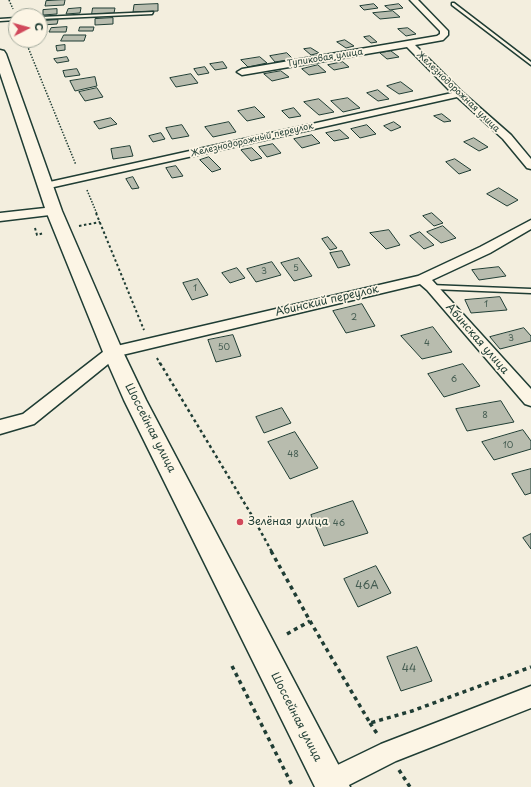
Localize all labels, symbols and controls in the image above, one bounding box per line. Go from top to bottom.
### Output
north arrow [8,8,48,48]
text: С [31,22,48,32]
street label: Тупиковая улица [286,47,364,69]
street label: Железнодорожная улица [414,49,502,135]
street label: Железнодорожный переулок [189,121,315,159]
house number: 5 [293,264,299,274]
house number: 3 [261,267,267,277]
street label: Абинский переулок [274,283,380,319]
house number: 1 [193,284,197,294]
house number: 1 [484,300,488,310]
street label: Абинская улица [443,301,511,377]
house number: 2 [351,313,357,323]
house number: 3 [508,334,514,344]
house number: 4 [424,339,430,349]
house number: 50 [218,343,230,353]
house number: 6 [451,375,457,385]
street label: Шоссейная улица [122,381,178,475]
house number: 8 [482,411,488,421]
house number: 10 [503,441,513,451]
house number: 48 [287,450,299,460]
place label: Зелёная улица [248,515,329,529]
marker: Зелёная улица [235,517,245,527]
house number: 46 [333,519,345,529]
house number: 46А [355,579,379,593]
house number: 44 [402,662,416,676]
street label: Шоссейная улица [268,670,324,764]

